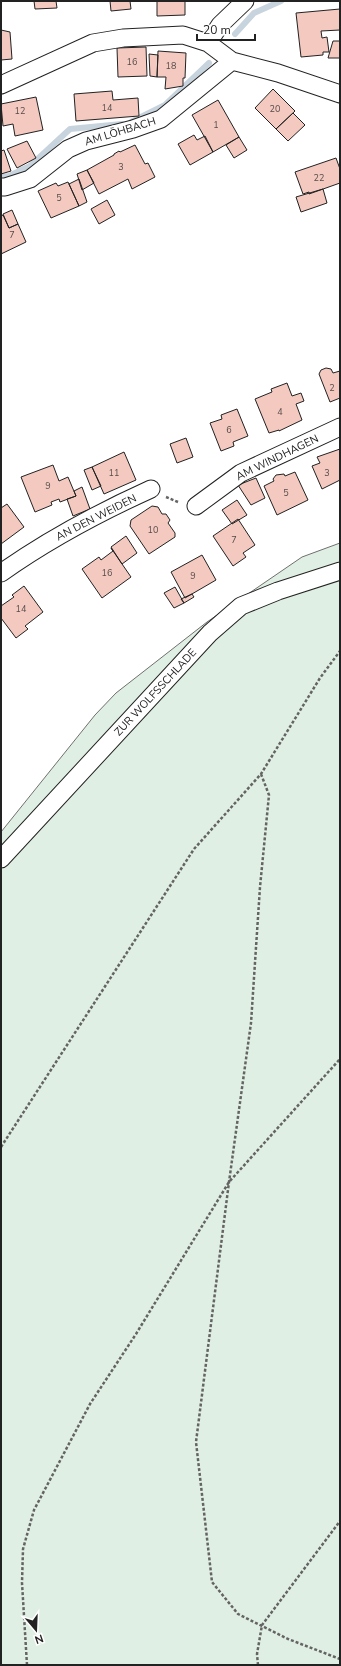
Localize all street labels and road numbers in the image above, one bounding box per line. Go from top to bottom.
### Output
street label: AM LÖHBACH [83,114,158,149]
street label: AM WINDHAGEN [233,431,321,484]
street label: AN DEN WEIDEN [53,491,139,544]
street label: ZUR WOLFSSCHLADE [111,645,200,739]

